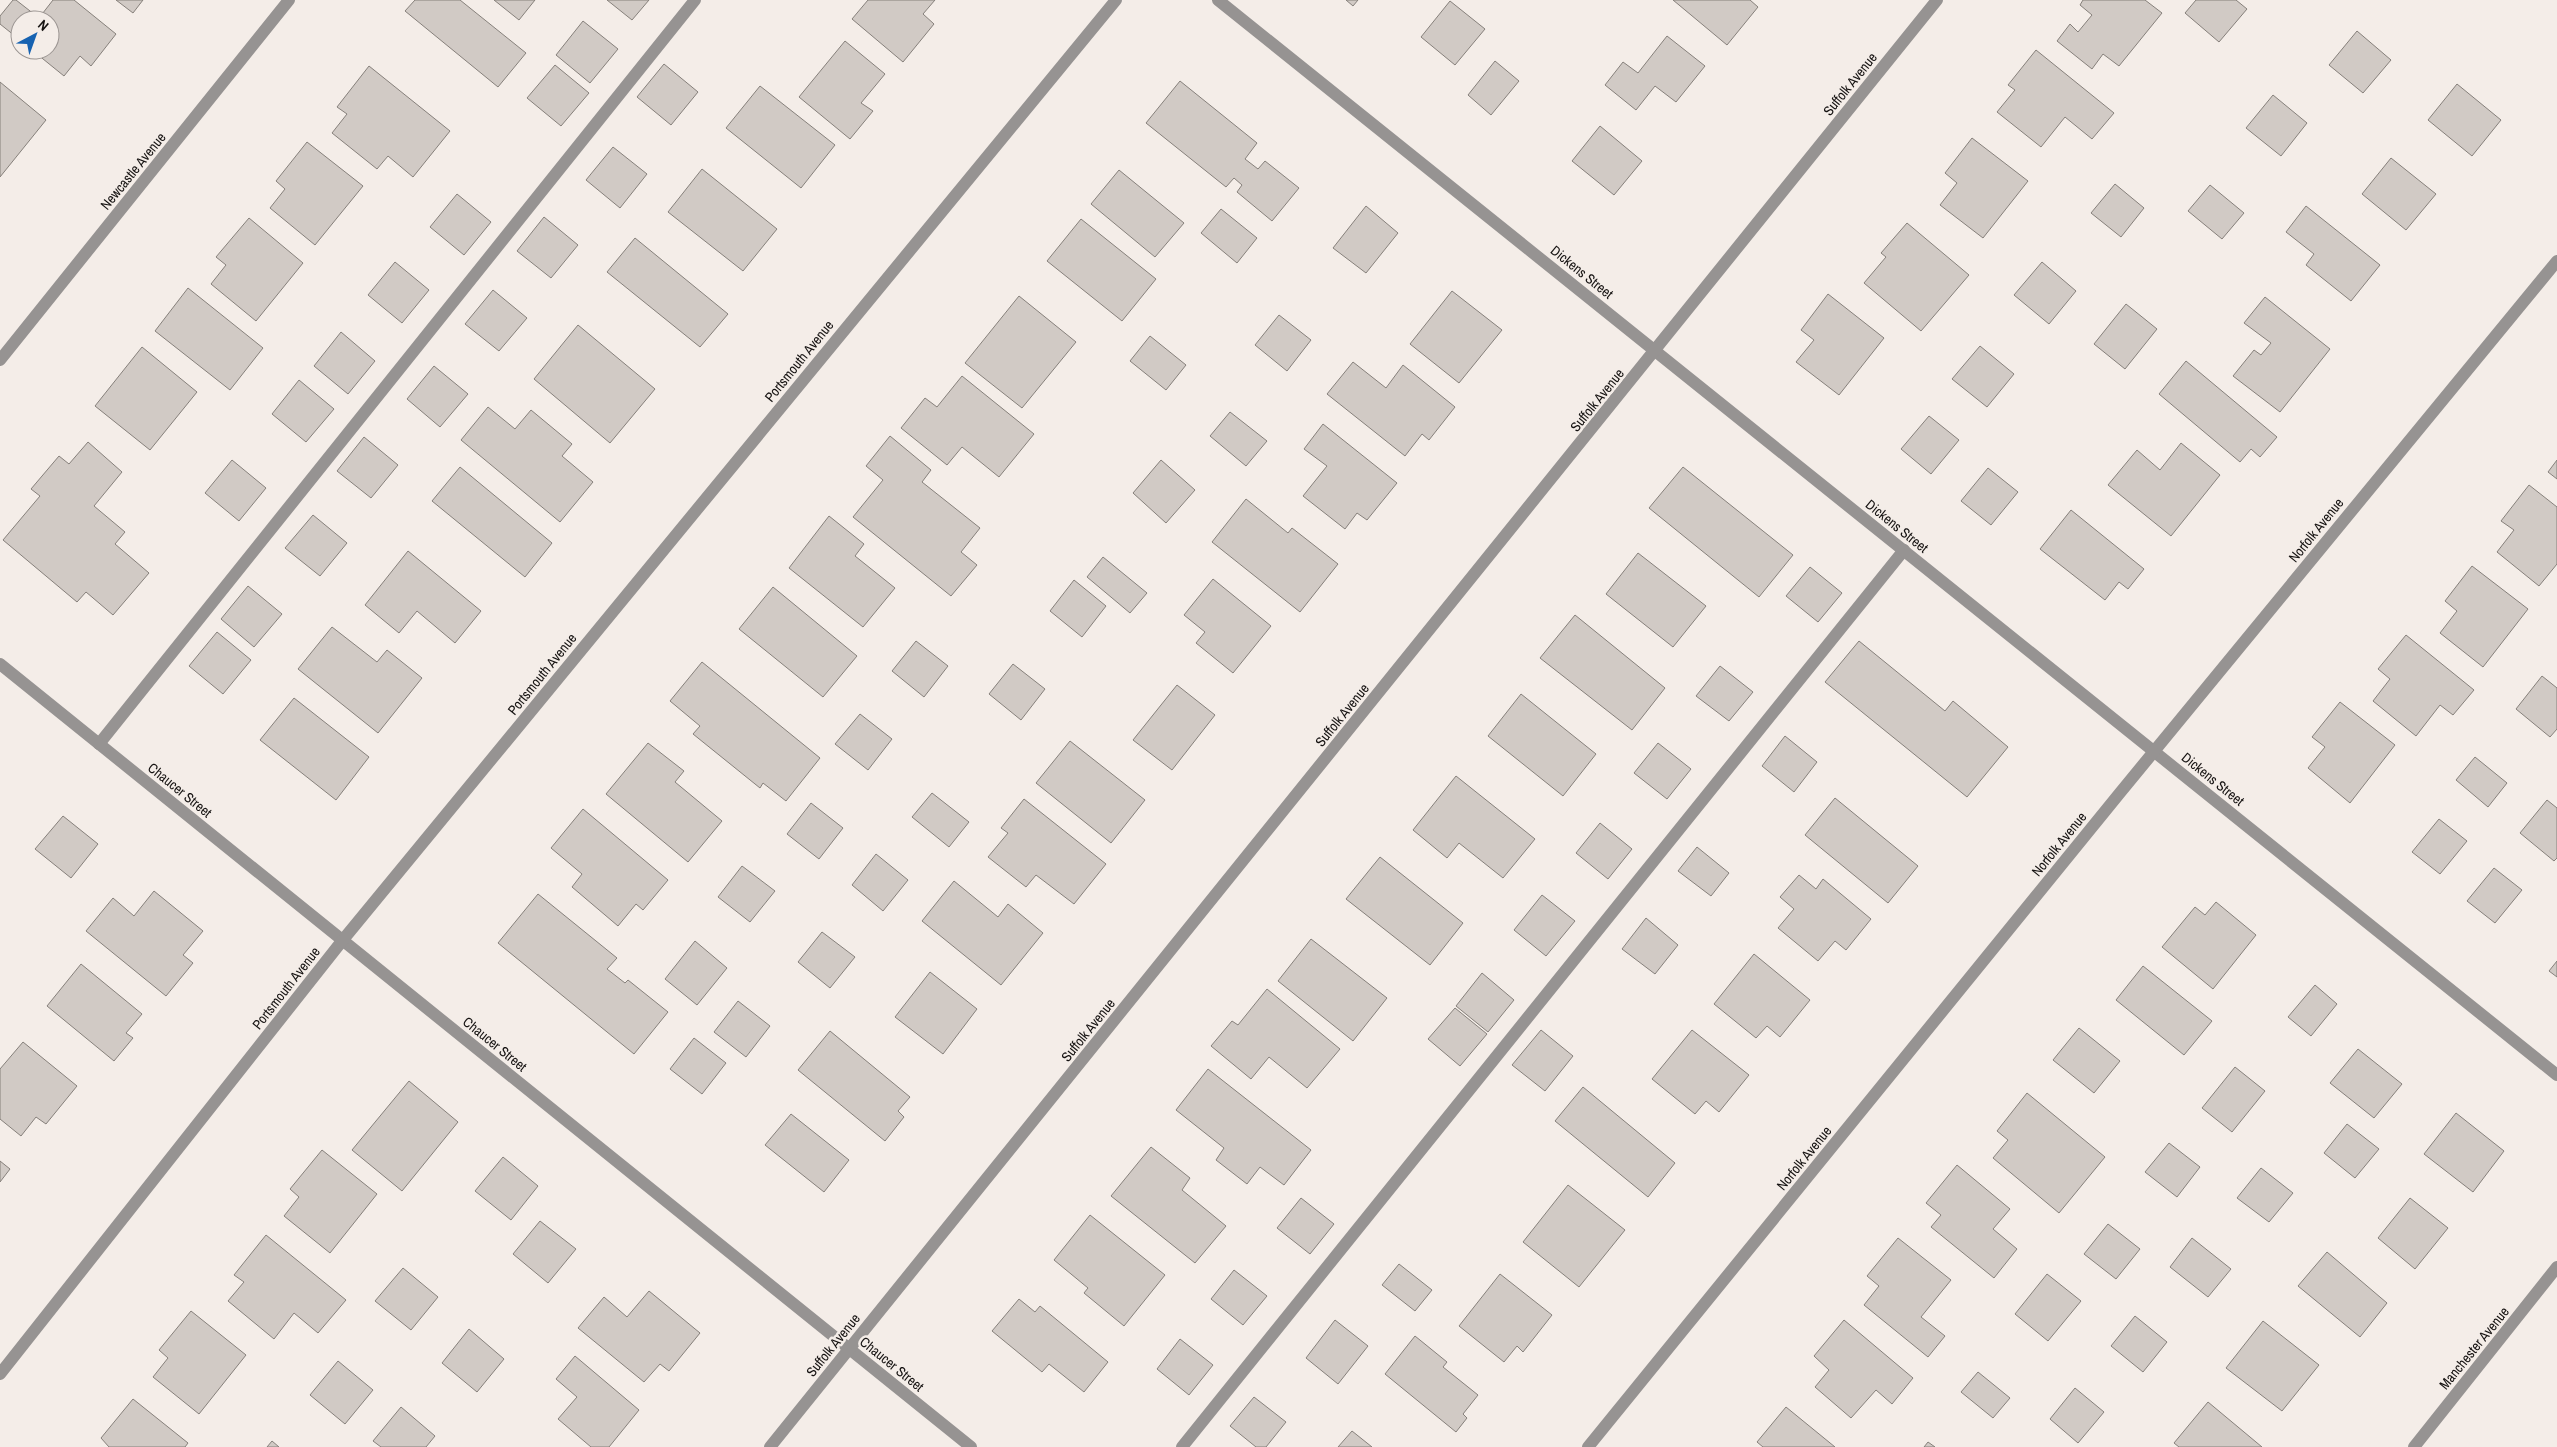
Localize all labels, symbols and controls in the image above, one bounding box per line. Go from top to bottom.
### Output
north arrow [10,10,60,60]
text: N [34,16,53,35]
street label: Suffolk Avenue [1819,49,1881,119]
street label: Newcastle Avenue [96,129,170,213]
street label: Dickens Street [1547,241,1617,303]
street label: Portsmouth Avenue [761,316,837,406]
street label: Suffolk Avenue [1566,365,1628,435]
street label: Norfolk Avenue [2285,494,2347,566]
street label: Dickens Street [1862,495,1932,557]
street label: Portsmouth Avenue [504,629,580,719]
street label: Suffolk Avenue [1311,680,1373,750]
street label: Dickens Street [2178,748,2248,810]
street label: Chaucer Street [144,759,216,821]
street label: Norfolk Avenue [2028,808,2090,880]
street label: Portsmouth Avenue [248,943,324,1033]
street label: Suffolk Avenue [1057,995,1119,1065]
street label: Chaucer Street [459,1013,531,1075]
street label: Norfolk Avenue [1773,1122,1835,1194]
street label: Manchester Avenue [2435,1303,2513,1393]
street label: Suffolk Avenue [802,1310,864,1380]
street label: Chaucer Street [856,1333,928,1395]

